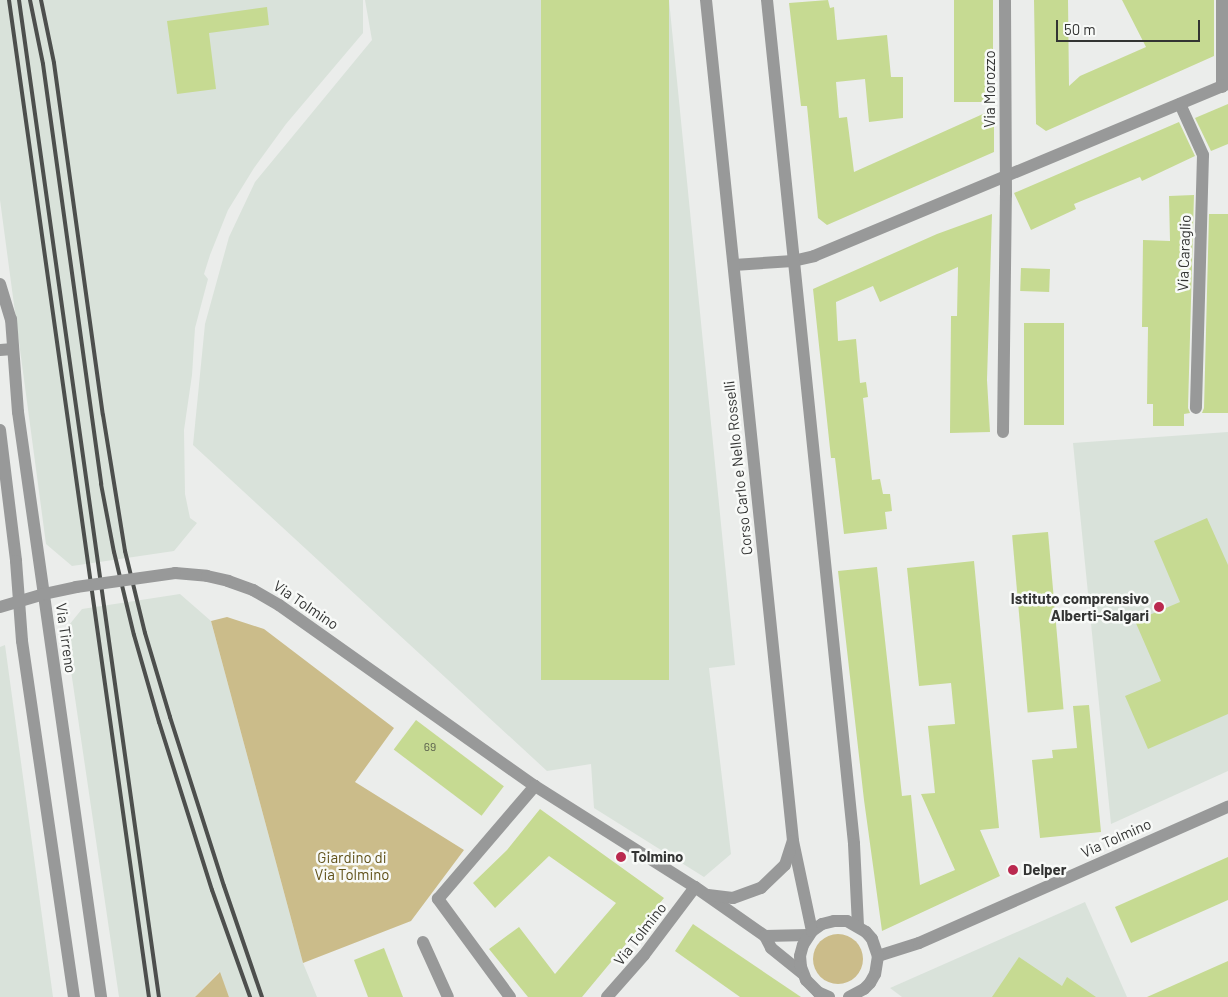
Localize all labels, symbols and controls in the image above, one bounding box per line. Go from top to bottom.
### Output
scale bar [1058,10,1202,42]
text: 50 m [1064,20,1096,38]
street label: Via Morozzo [981,50,999,128]
street label: Via Caraglio [1174,214,1194,292]
street label: Corso Carlo e Nello Rosselli [720,380,756,556]
street label: Via Tolmino [270,577,342,633]
place label: Istituto comprensivo Alberti-Salgari [1011,589,1149,624]
marker: Istituto comprensivo Alberti-Salgari [1153,601,1165,613]
street label: Via Tirreno [52,602,80,674]
house number: 69 [424,740,436,754]
street label: Via Tolmino [1078,815,1154,861]
park label: Giardino di Via Tolmino [315,848,389,883]
place label: Tolmino [631,848,683,866]
marker: Tolmino [615,851,627,863]
place label: Delper [1023,861,1067,879]
marker: Delper [1007,864,1019,876]
street label: Via Tolmino [610,899,670,969]

